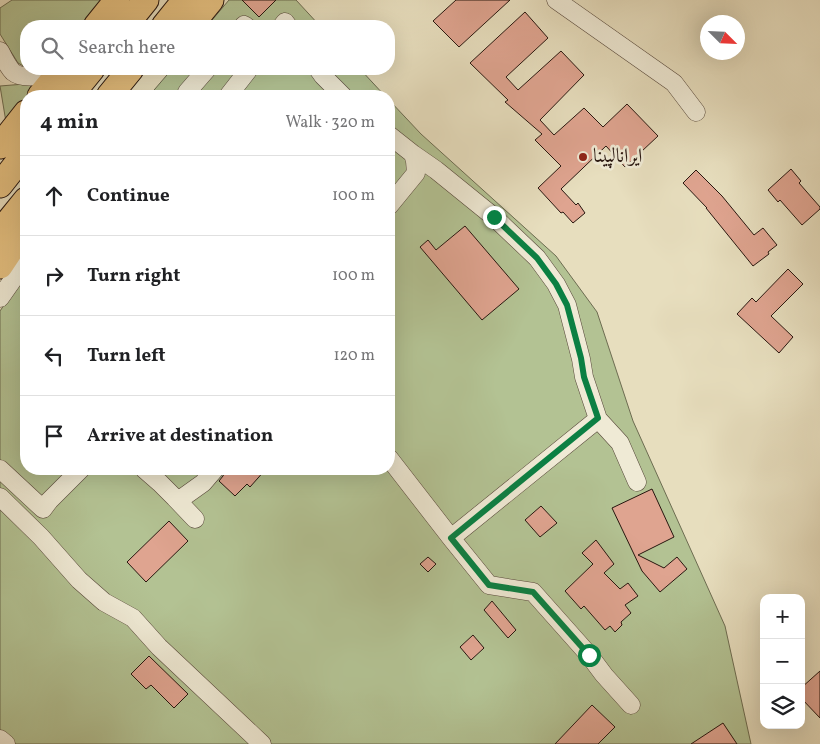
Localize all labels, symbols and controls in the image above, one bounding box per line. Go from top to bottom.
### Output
north arrow [700,15,745,60]
search box [20,20,395,75]
icon: search [38,34,66,62]
text: Search here [78,35,175,61]
text: 4 min [40,108,99,137]
text: Walk · 320 m [285,112,375,134]
place label: ایرانالپینا [593,143,642,171]
marker: ایرانالپینا [577,151,589,163]
icon: ahead [40,182,68,210]
text: Continue [87,183,170,209]
text: 100 m [332,185,375,207]
route end [483,206,506,229]
icon: right [40,262,68,290]
text: Turn right [87,263,180,289]
text: 100 m [332,265,375,287]
icon: left [40,342,68,370]
text: Turn left [87,343,166,369]
text: 120 m [333,345,375,367]
icon: arrive [40,422,68,450]
text: Arrive at destination [87,423,273,449]
map controls [760,594,805,729]
button: + [760,594,805,639]
button: − [760,639,805,684]
route start [578,644,601,667]
button: layers [760,684,805,729]

